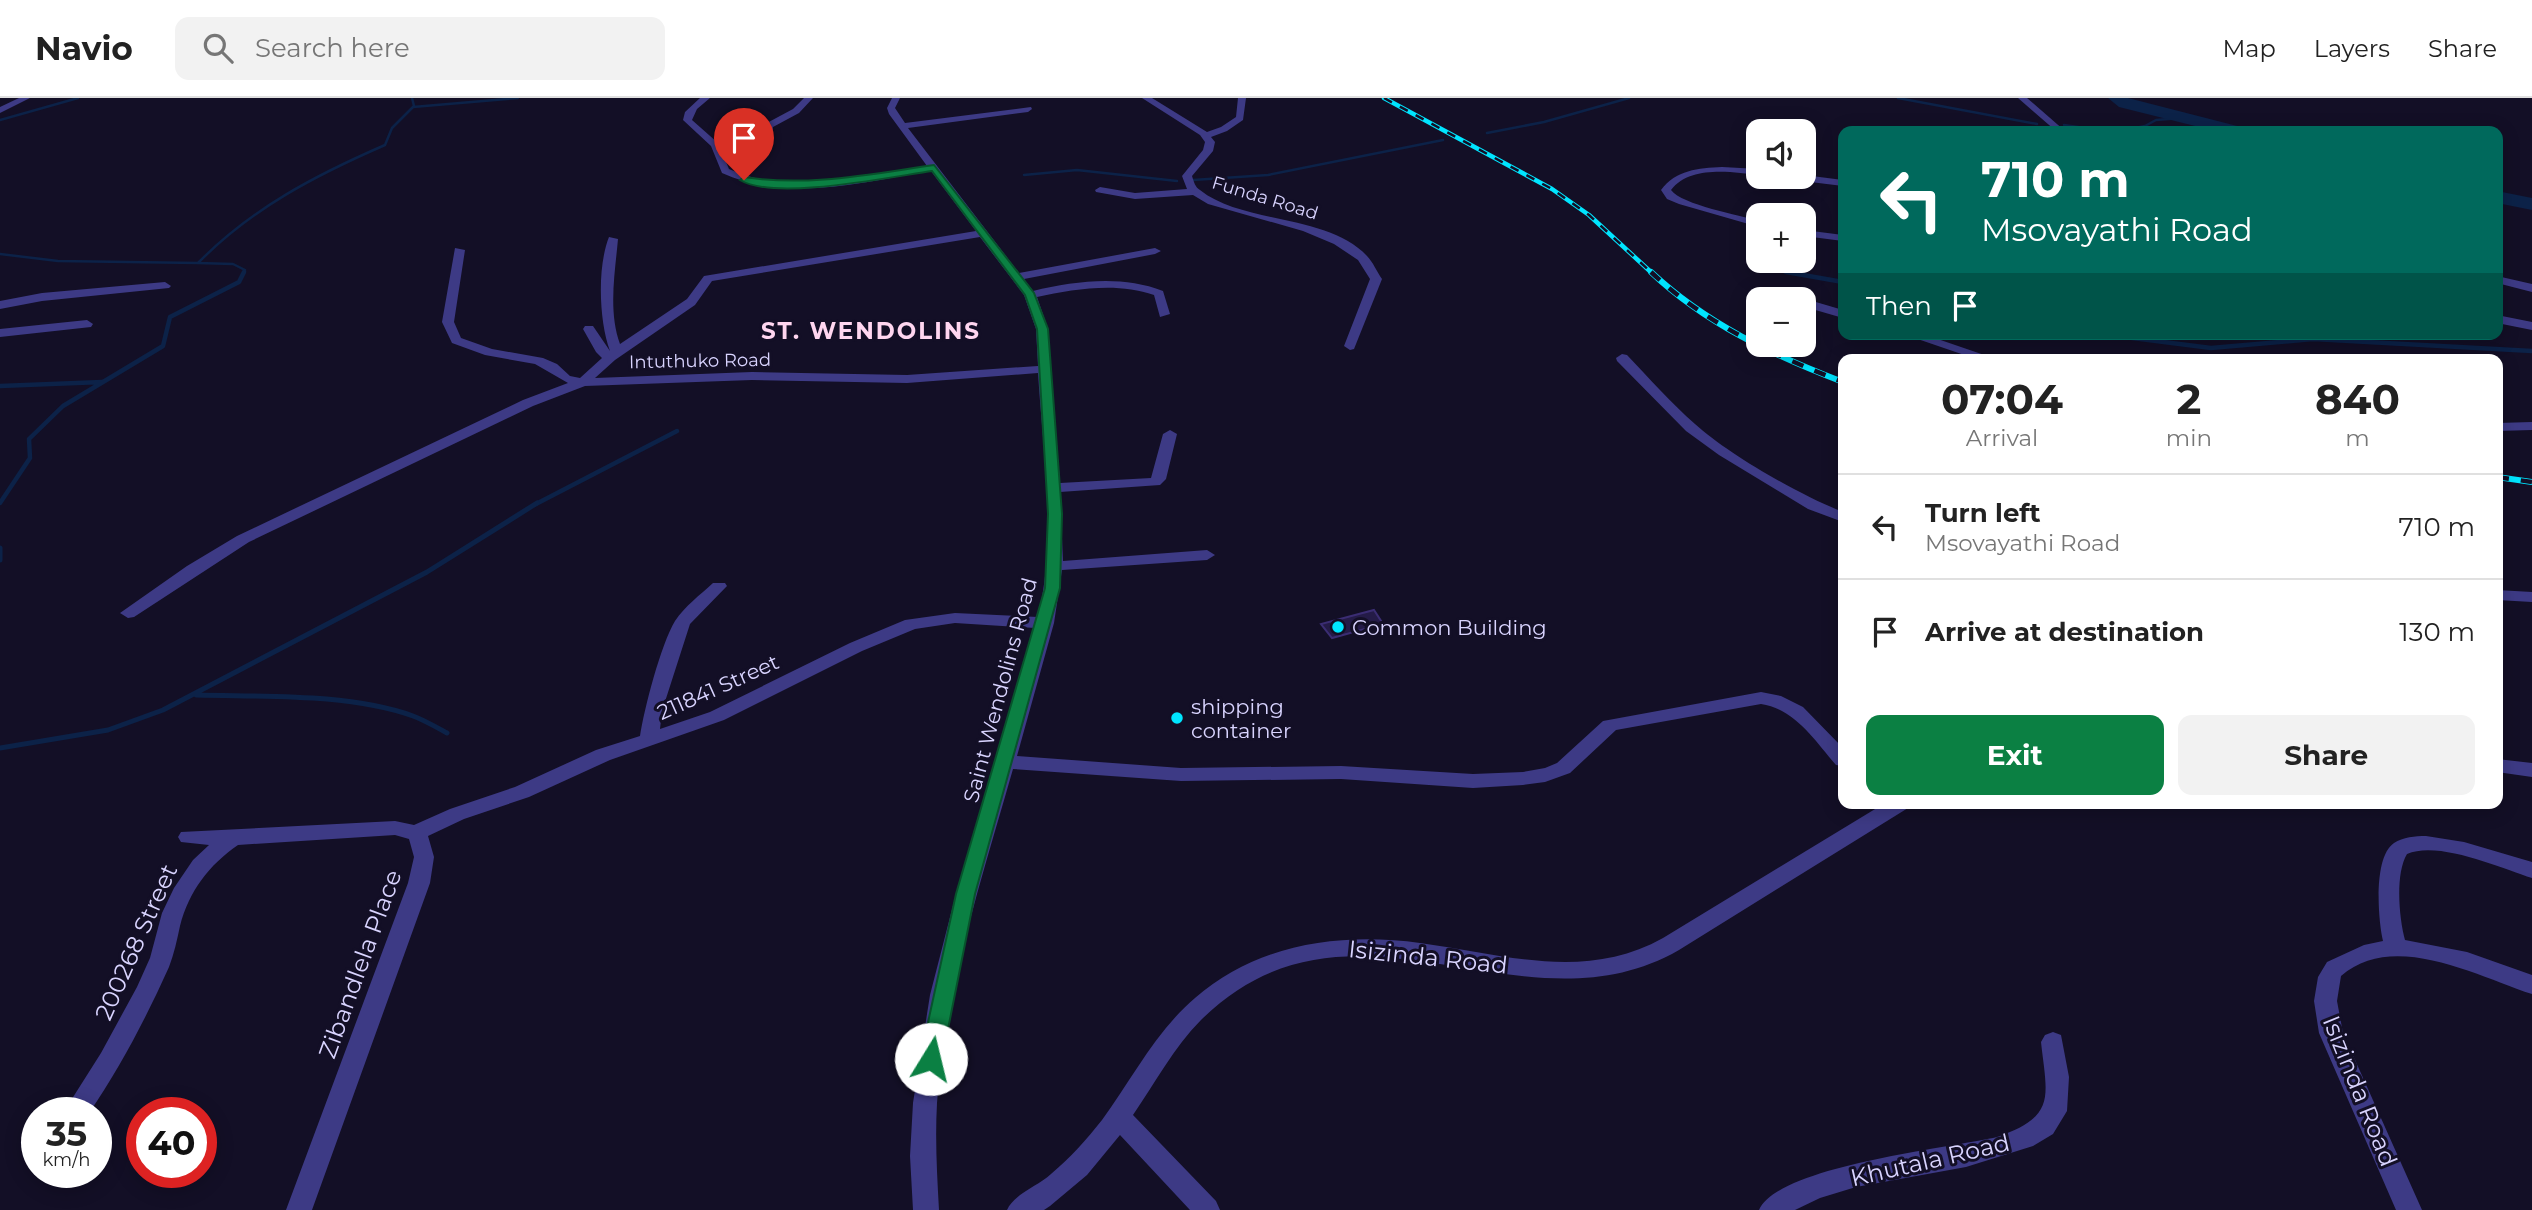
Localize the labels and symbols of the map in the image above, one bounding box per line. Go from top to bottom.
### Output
pin [714,108,774,180]
street label: Funda Road [1209,171,1321,225]
district label: ST. WENDOLINS [761,317,981,345]
street label: Intuthuko Road [629,349,771,373]
street label: Saint Wendolins Road [958,575,1042,805]
place label: Common Building [1352,615,1547,640]
marker: Common Building [1330,619,1346,635]
street label: 211841 Street [653,649,783,725]
place label: shipping container [1191,694,1291,743]
marker: shipping container [1169,710,1185,726]
street label: 200268 Street [89,859,183,1025]
street label: Zibandlela Place [312,866,408,1062]
street label: Isizinda Road [1347,934,1509,980]
street label: Isizinda Road [2317,1011,2403,1171]
position arrow [894,1022,968,1096]
speed limit sign: 40 [126,1097,217,1188]
street label: Khutala Road [1848,1128,2012,1192]

